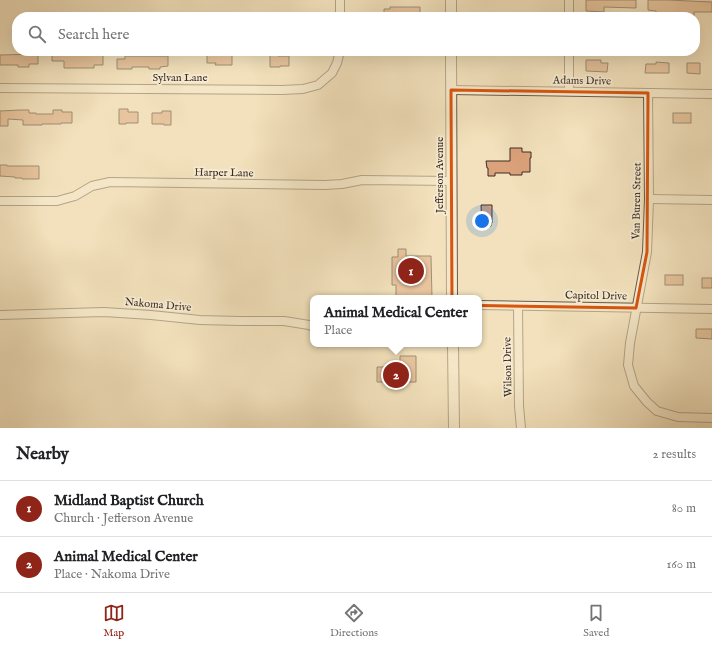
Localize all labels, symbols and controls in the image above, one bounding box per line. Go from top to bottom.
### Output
search box [12,12,700,56]
icon: search [26,23,48,45]
text: Search here [58,25,129,44]
street label: Sylvan Lane [152,71,208,85]
street label: Adams Drive [552,73,611,89]
street label: Jefferson Avenue [433,137,447,215]
street label: Van Buren Street [629,162,645,241]
street label: Harper Lane [194,165,254,181]
your location [472,211,492,231]
pin: 1 [398,256,424,286]
street label: Capitol Drive [565,288,627,304]
street label: Nakoma Drive [124,295,192,315]
popup [310,295,482,347]
text: Animal Medical Center [324,303,468,322]
text: Place [324,322,352,339]
street label: Wilson Drive [500,337,516,397]
pin: 2 [383,360,409,390]
text: Nearby [16,444,69,465]
text: 2 results [652,446,696,463]
text: Midland Baptist Church [54,491,204,510]
text: 1 [27,500,31,517]
text: 80 m [672,500,696,517]
text: Church · Jefferson Avenue [54,510,193,527]
text: Animal Medical Center [54,547,198,566]
text: 2 [26,556,32,573]
text: 160 m [666,556,696,573]
text: Place · Nakoma Drive [54,566,170,583]
tab: Map [103,602,125,640]
tab: Directions [330,602,378,640]
tab: Saved [583,602,609,640]

